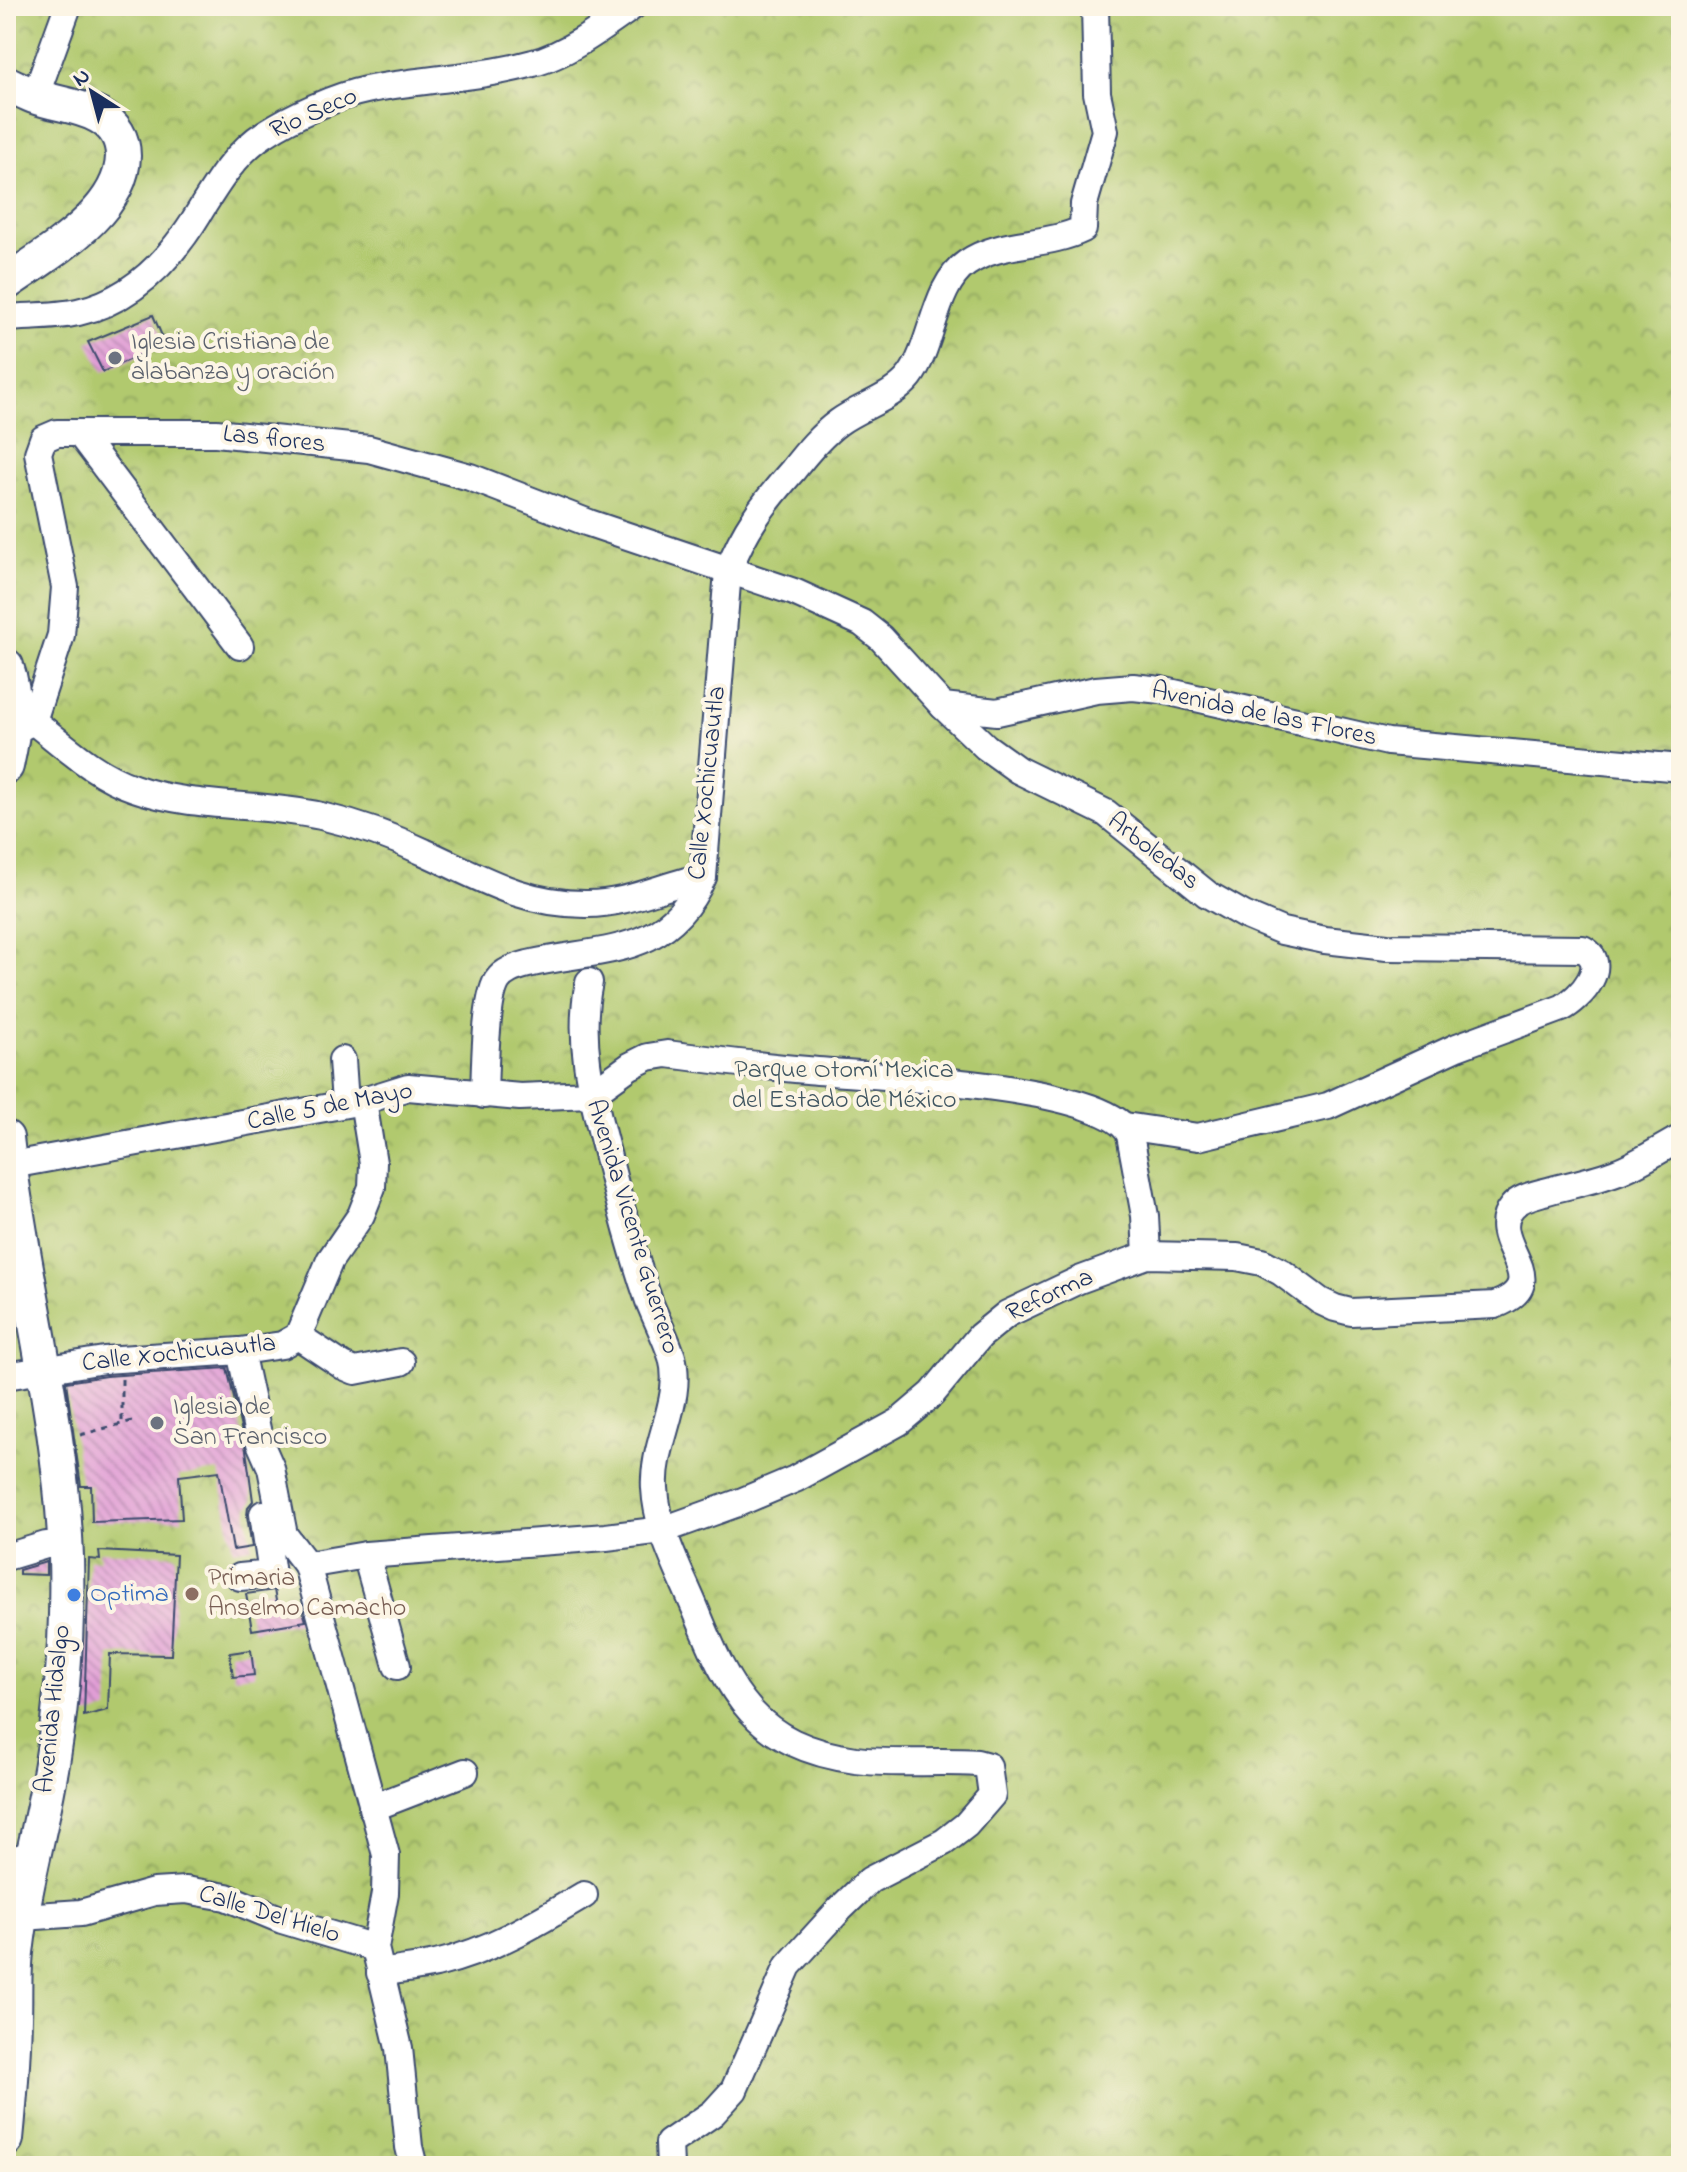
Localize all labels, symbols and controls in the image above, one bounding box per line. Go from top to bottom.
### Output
north arrow [52,52,132,132]
text: N [67,61,97,96]
street label: Rio Seco [264,78,364,150]
place label: Iglesia Cristiana de alabanza y oración [131,324,335,392]
marker: Iglesia Cristiana de alabanza y oración [106,349,124,367]
street label: Las flores [221,416,327,464]
street label: Avenida de las Flores [1148,673,1380,757]
street label: Calle Xochicuautla [679,684,737,882]
street label: Arboledas [1099,804,1207,900]
park label: Parque Otomí Mexica del Estado de México [731,1052,957,1120]
street label: Calle 5 de Mayo [244,1072,416,1142]
street label: Avenida Vicente Guerrero [575,1095,689,1359]
street label: Reforma [1000,1259,1100,1333]
street label: Calle Xochicuautla [80,1325,278,1383]
place label: Iglesia de San Francisco [173,1389,327,1457]
marker: Iglesia de San Francisco [148,1414,166,1432]
place label: Primaria Anselmo Camacho [208,1560,406,1628]
place label: Optima [90,1576,169,1614]
marker: Primaria Anselmo Camacho [183,1585,201,1603]
marker: Optima [65,1586,83,1604]
street label: Avenida Hidalgo [26,1623,82,1795]
street label: Calle Del Hielo [194,1875,344,1955]

